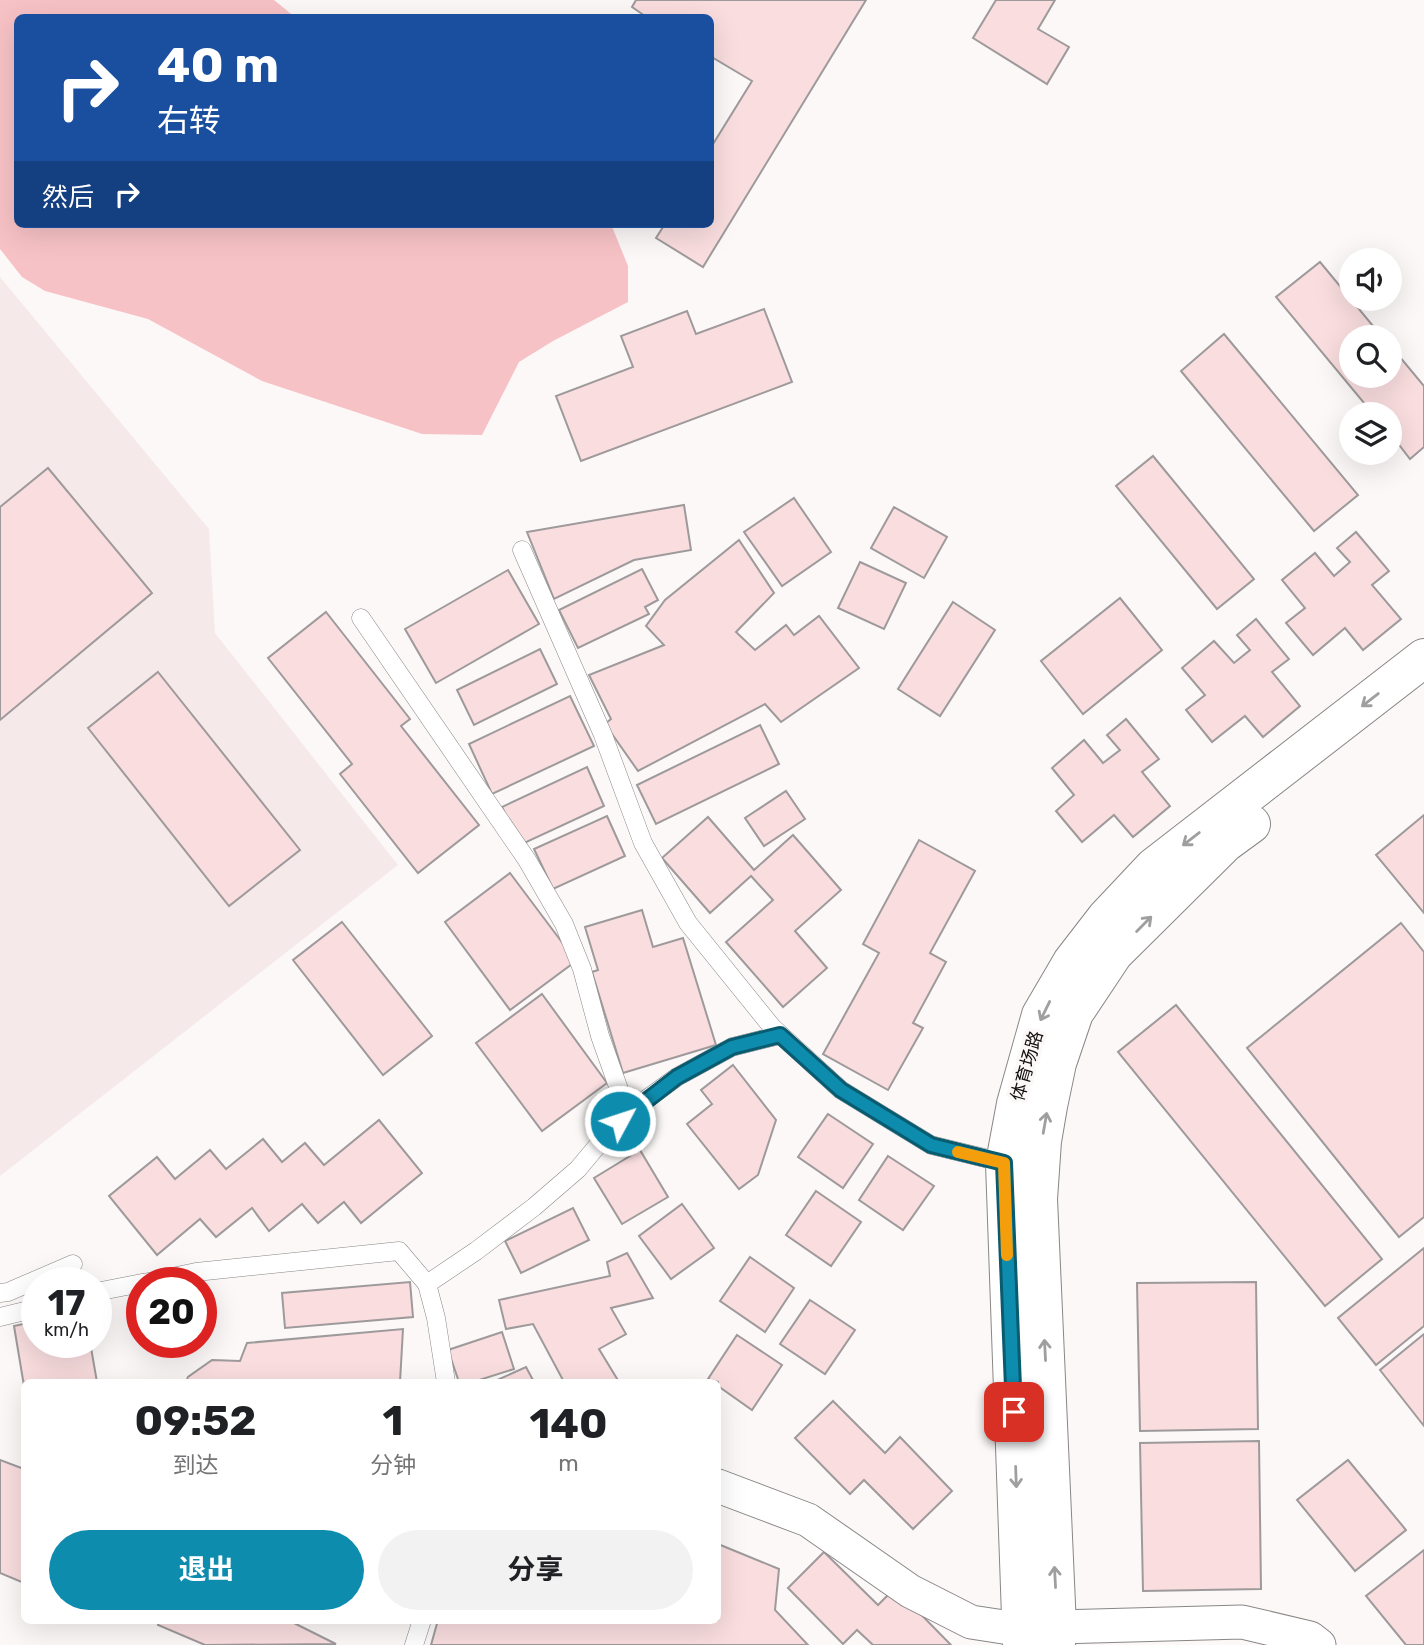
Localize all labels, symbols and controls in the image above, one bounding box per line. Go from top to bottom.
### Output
text: 40 m [157,36,279,94]
icon: right [42,42,133,133]
text: 右转 [157,102,221,140]
icon: right [108,175,146,213]
text: 然后 [42,182,94,213]
map controls [1339,248,1402,465]
button: sound [1339,248,1402,311]
button: search [1339,325,1402,388]
button: layers [1339,402,1402,465]
one-way arrow [1362,692,1380,707]
one-way arrow [1182,832,1200,847]
one-way arrow [1135,915,1152,932]
one-way arrow [1037,1000,1051,1021]
street label: 体育场路 [1007,1028,1047,1104]
position arrow [583,1084,657,1158]
one-way arrow [1039,1112,1053,1135]
speed limit sign: 20 [126,1267,217,1358]
text: 17 [48,1282,85,1324]
text: km/h [44,1319,89,1341]
one-way arrow [1038,1338,1051,1361]
pin [984,1382,1044,1442]
icon: arrive [995,1393,1033,1431]
text: 09:52 [134,1396,257,1446]
text: 1 [383,1396,403,1446]
text: 140 [529,1399,608,1449]
text: m [558,1449,579,1477]
text: 到达 [173,1451,219,1479]
text: 分钟 [370,1451,416,1479]
one-way arrow [1010,1466,1023,1489]
button: 退出 [49,1530,364,1610]
button: 分享 [378,1530,693,1610]
one-way arrow [1049,1566,1062,1589]

